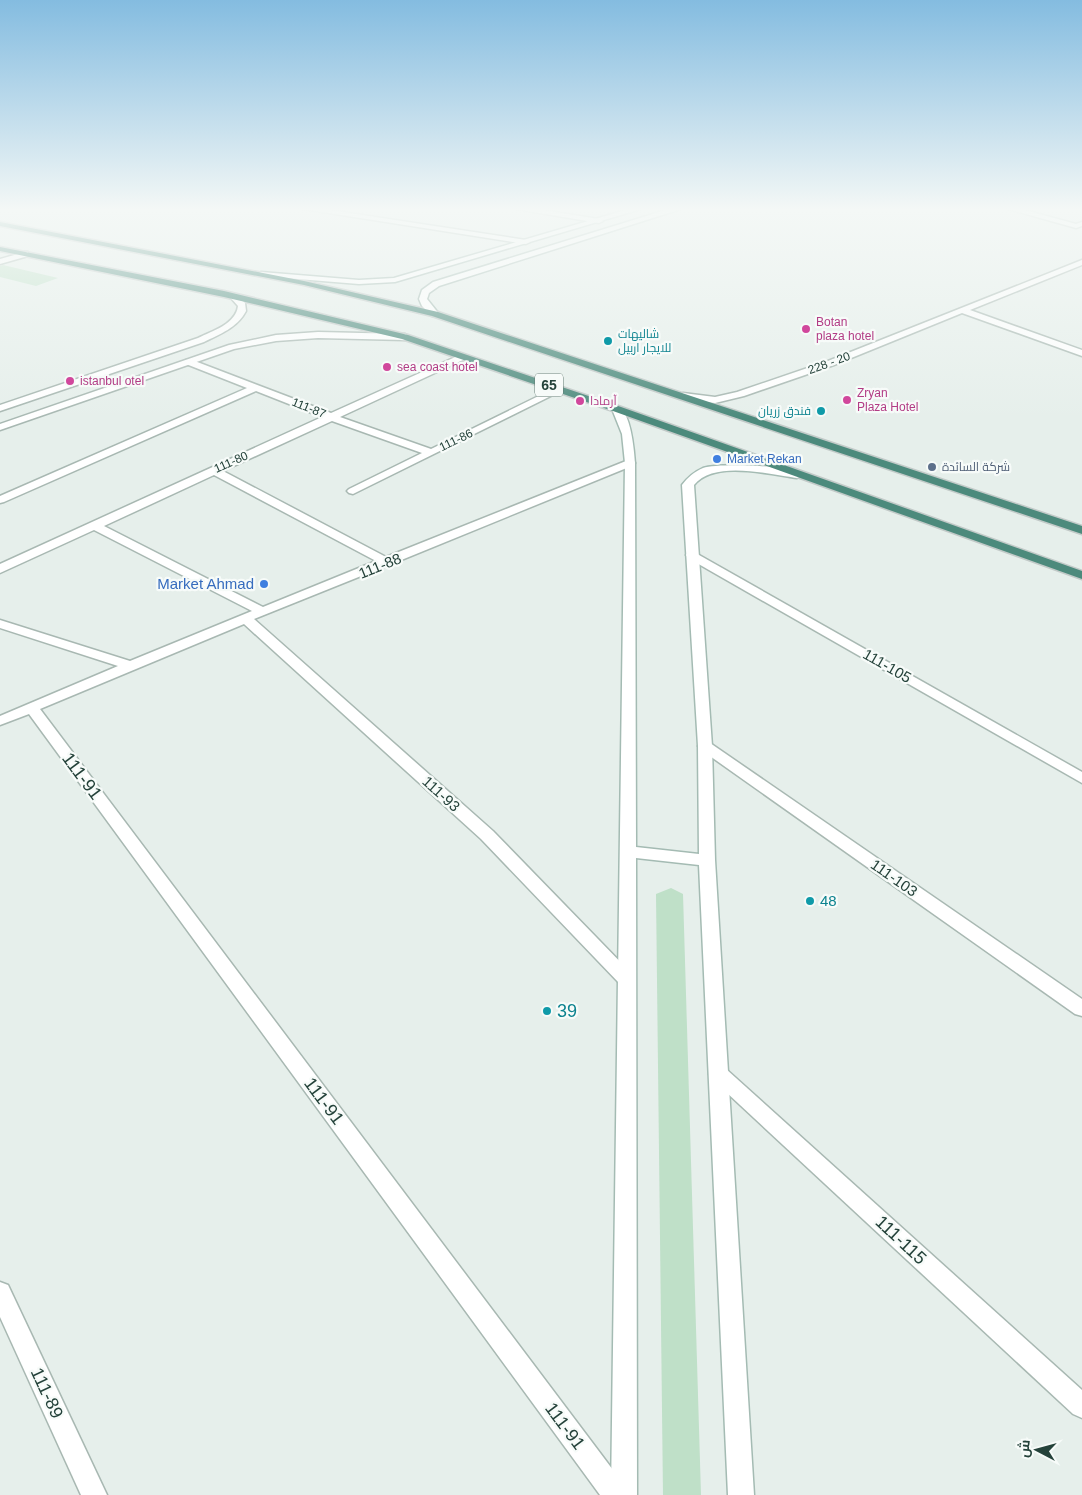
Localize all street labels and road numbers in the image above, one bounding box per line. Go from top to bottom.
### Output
street label: 228 - 20 [806,349,852,377]
road number: 65 [535,374,563,396]
street label: 111-87 [290,395,328,421]
street label: 111-86 [437,426,475,454]
street label: 111-80 [212,448,250,476]
street label: 111-88 [356,549,404,582]
street label: 111-105 [860,645,914,686]
street label: 111-91 [58,749,106,803]
street label: 111-93 [419,772,464,815]
street label: 111-103 [868,855,921,900]
street label: 111-91 [300,1074,348,1128]
street label: 111-115 [871,1212,931,1268]
street label: 111-89 [27,1365,67,1421]
street label: 111-91 [541,1399,589,1453]

